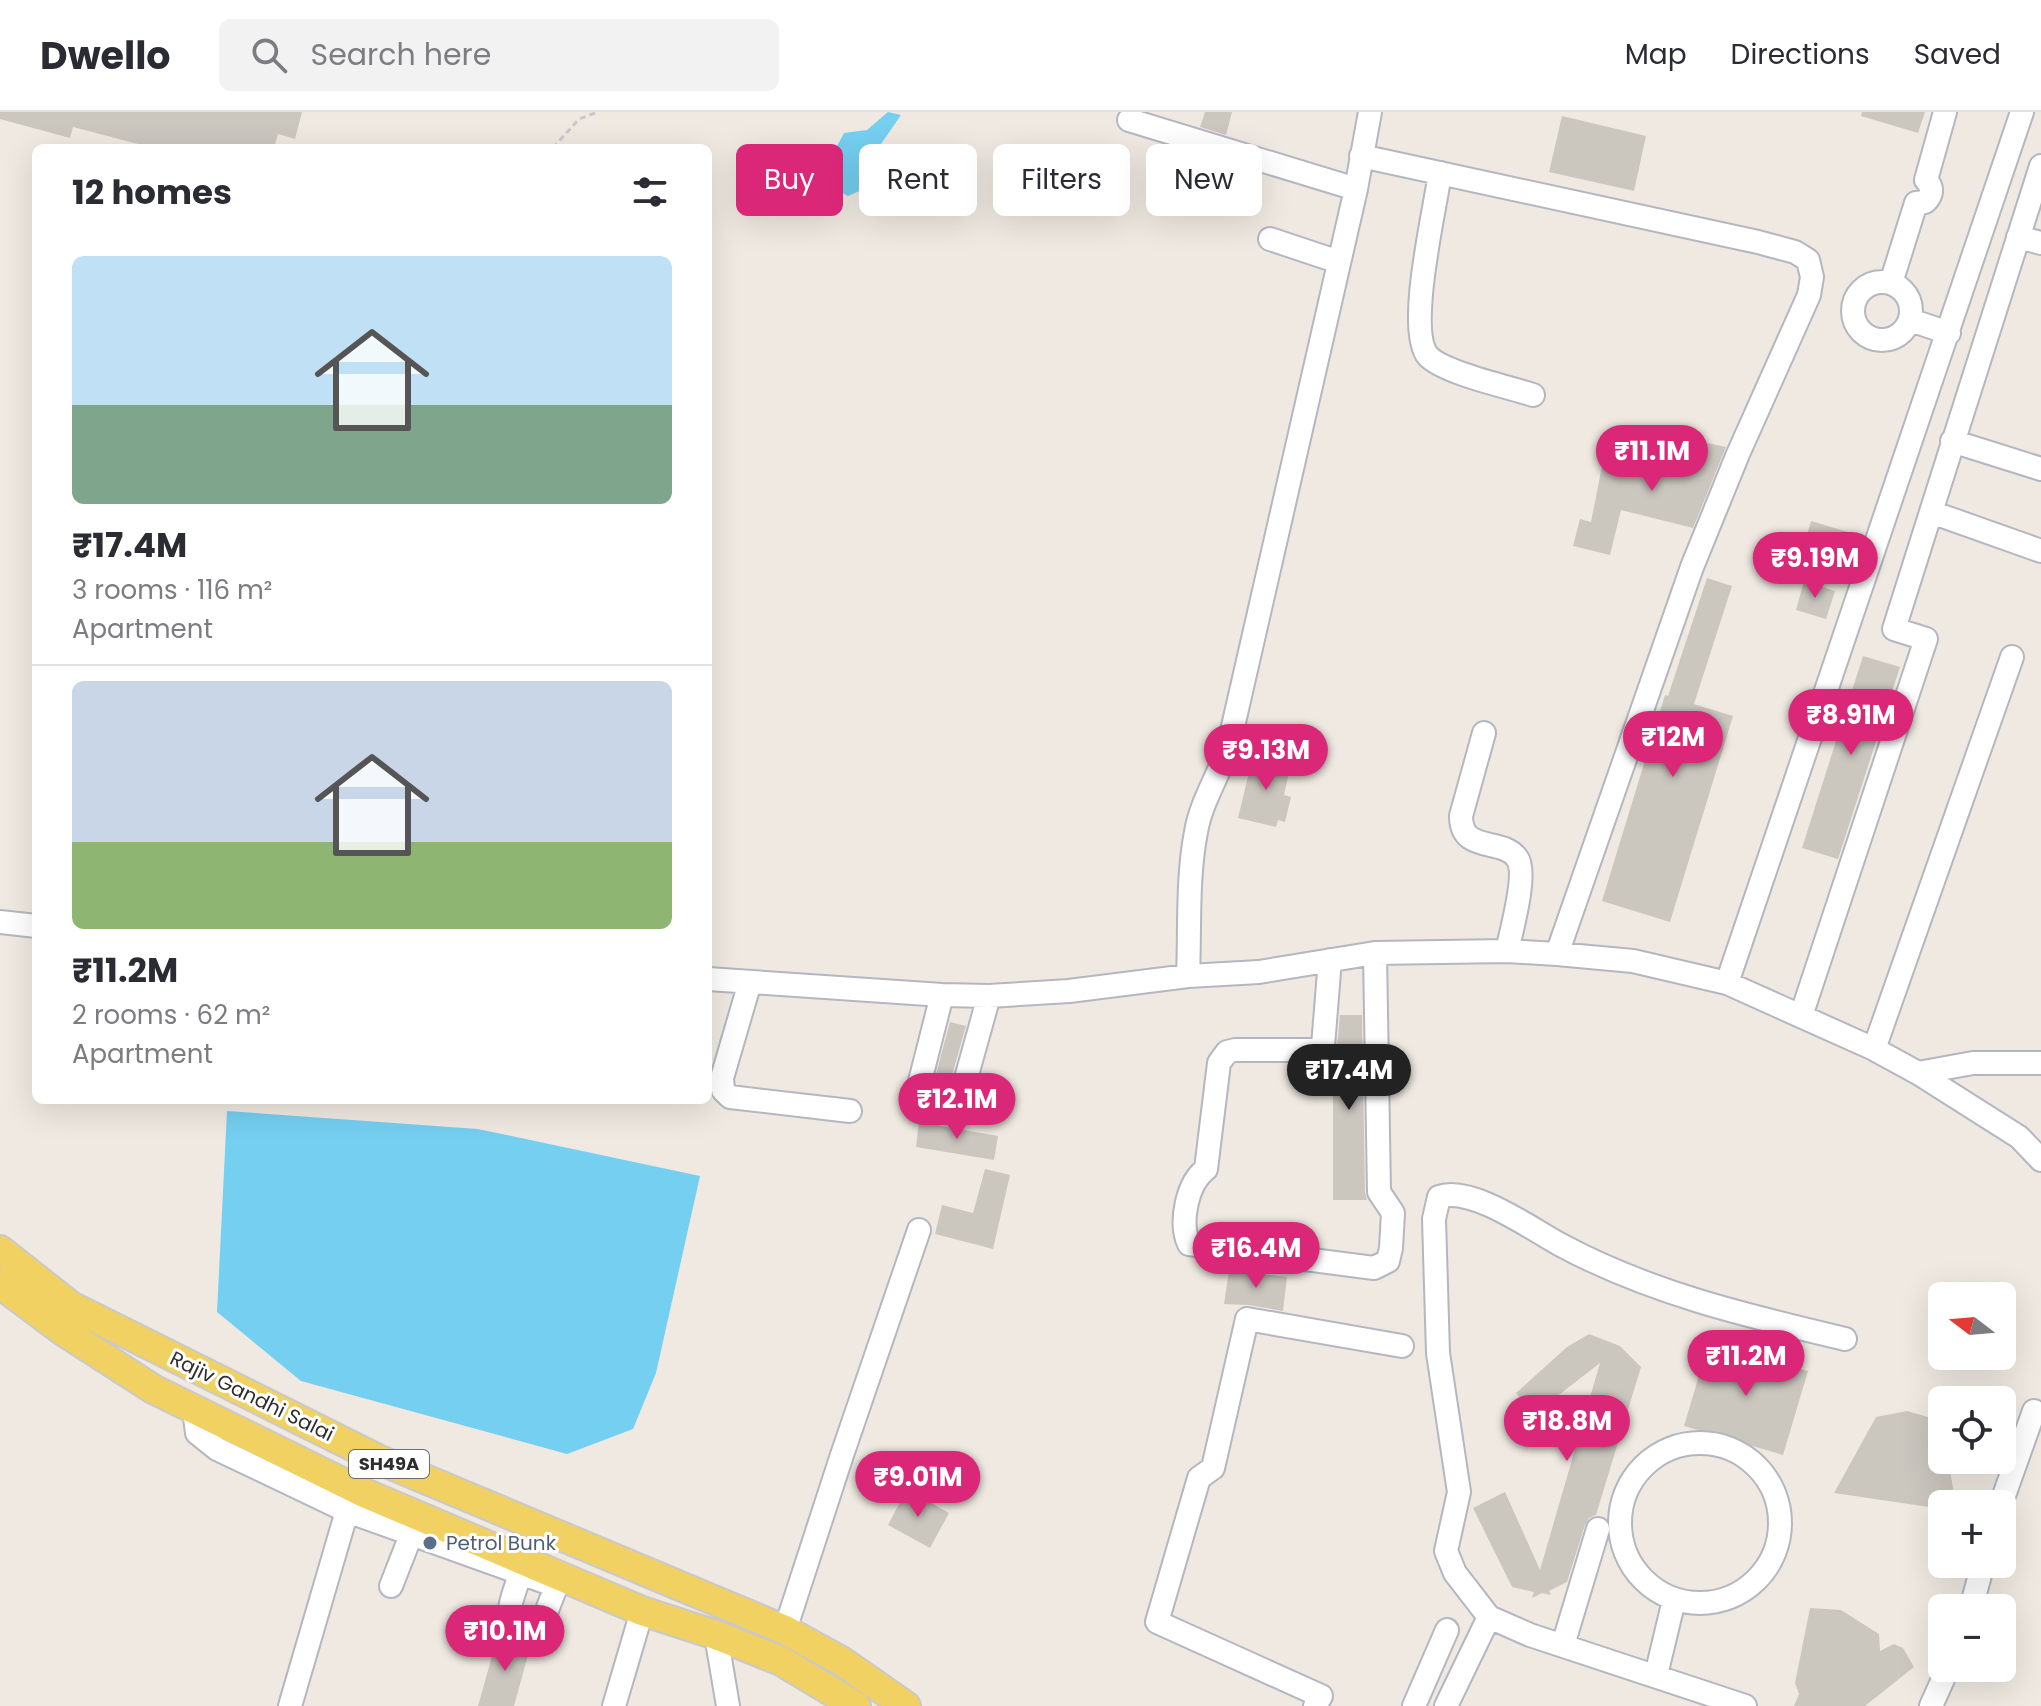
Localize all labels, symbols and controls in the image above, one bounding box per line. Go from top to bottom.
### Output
search box [219,19,779,91]
text: Dwello [40,29,171,82]
icon: search [247,33,291,77]
text: Search here [311,33,491,76]
text: Map [1625,35,1687,74]
text: Directions [1731,35,1870,74]
text: Saved [1914,35,2001,74]
chip: Buy [736,144,843,216]
chip: Rent [859,144,977,216]
chip: Filters [993,144,1130,216]
chip: New [1146,144,1262,216]
text: 12 homes [72,168,232,216]
icon: filters [628,170,672,214]
icon: home [300,308,444,452]
pin: ₹11.1M [1587,425,1717,493]
text: ₹11.1M [1614,433,1690,469]
text: ₹17.4M [72,521,187,569]
pin: ₹9.19M [1750,532,1880,600]
text: ₹9.19M [1771,540,1859,576]
text: 3 rooms · 116 m² [72,572,272,608]
text: Apartment [72,611,213,647]
pin: ₹8.91M [1786,689,1916,757]
text: ₹8.91M [1806,697,1896,733]
pin: ₹12M [1626,711,1720,779]
text: ₹12M [1641,719,1705,755]
pin: ₹9.13M [1201,724,1331,792]
text: ₹9.13M [1222,732,1310,768]
icon: home [300,733,444,877]
text: ₹11.2M [72,946,178,994]
text: 2 rooms · 62 m² [72,997,270,1033]
text: Apartment [72,1036,213,1072]
pin: ₹17.4M [1284,1044,1414,1112]
text: ₹17.4M [1305,1052,1393,1088]
pin: ₹12.1M [892,1073,1022,1141]
text: ₹12.1M [916,1081,998,1117]
pin: ₹16.4M [1191,1222,1321,1290]
text: ₹16.4M [1211,1230,1301,1266]
north arrow [1928,1282,2016,1370]
map controls [1928,1282,2016,1682]
pin: ₹11.2M [1681,1330,1811,1398]
text: ₹11.2M [1705,1338,1787,1374]
street label: Rajiv Gandhi Salai [165,1344,339,1448]
button: locate [1928,1386,2016,1474]
pin: ₹18.8M [1502,1395,1632,1463]
text: ₹18.8M [1522,1403,1612,1439]
road number: SH49A [349,1450,429,1478]
pin: ₹9.01M [853,1451,983,1519]
text: ₹9.01M [873,1459,963,1495]
button: + [1928,1490,2016,1578]
place label: Petrol Bunk [446,1529,557,1557]
marker: Petrol Bunk [421,1534,439,1552]
button: − [1928,1594,2016,1682]
pin: ₹10.1M [440,1605,570,1673]
text: ₹10.1M [463,1613,547,1649]

